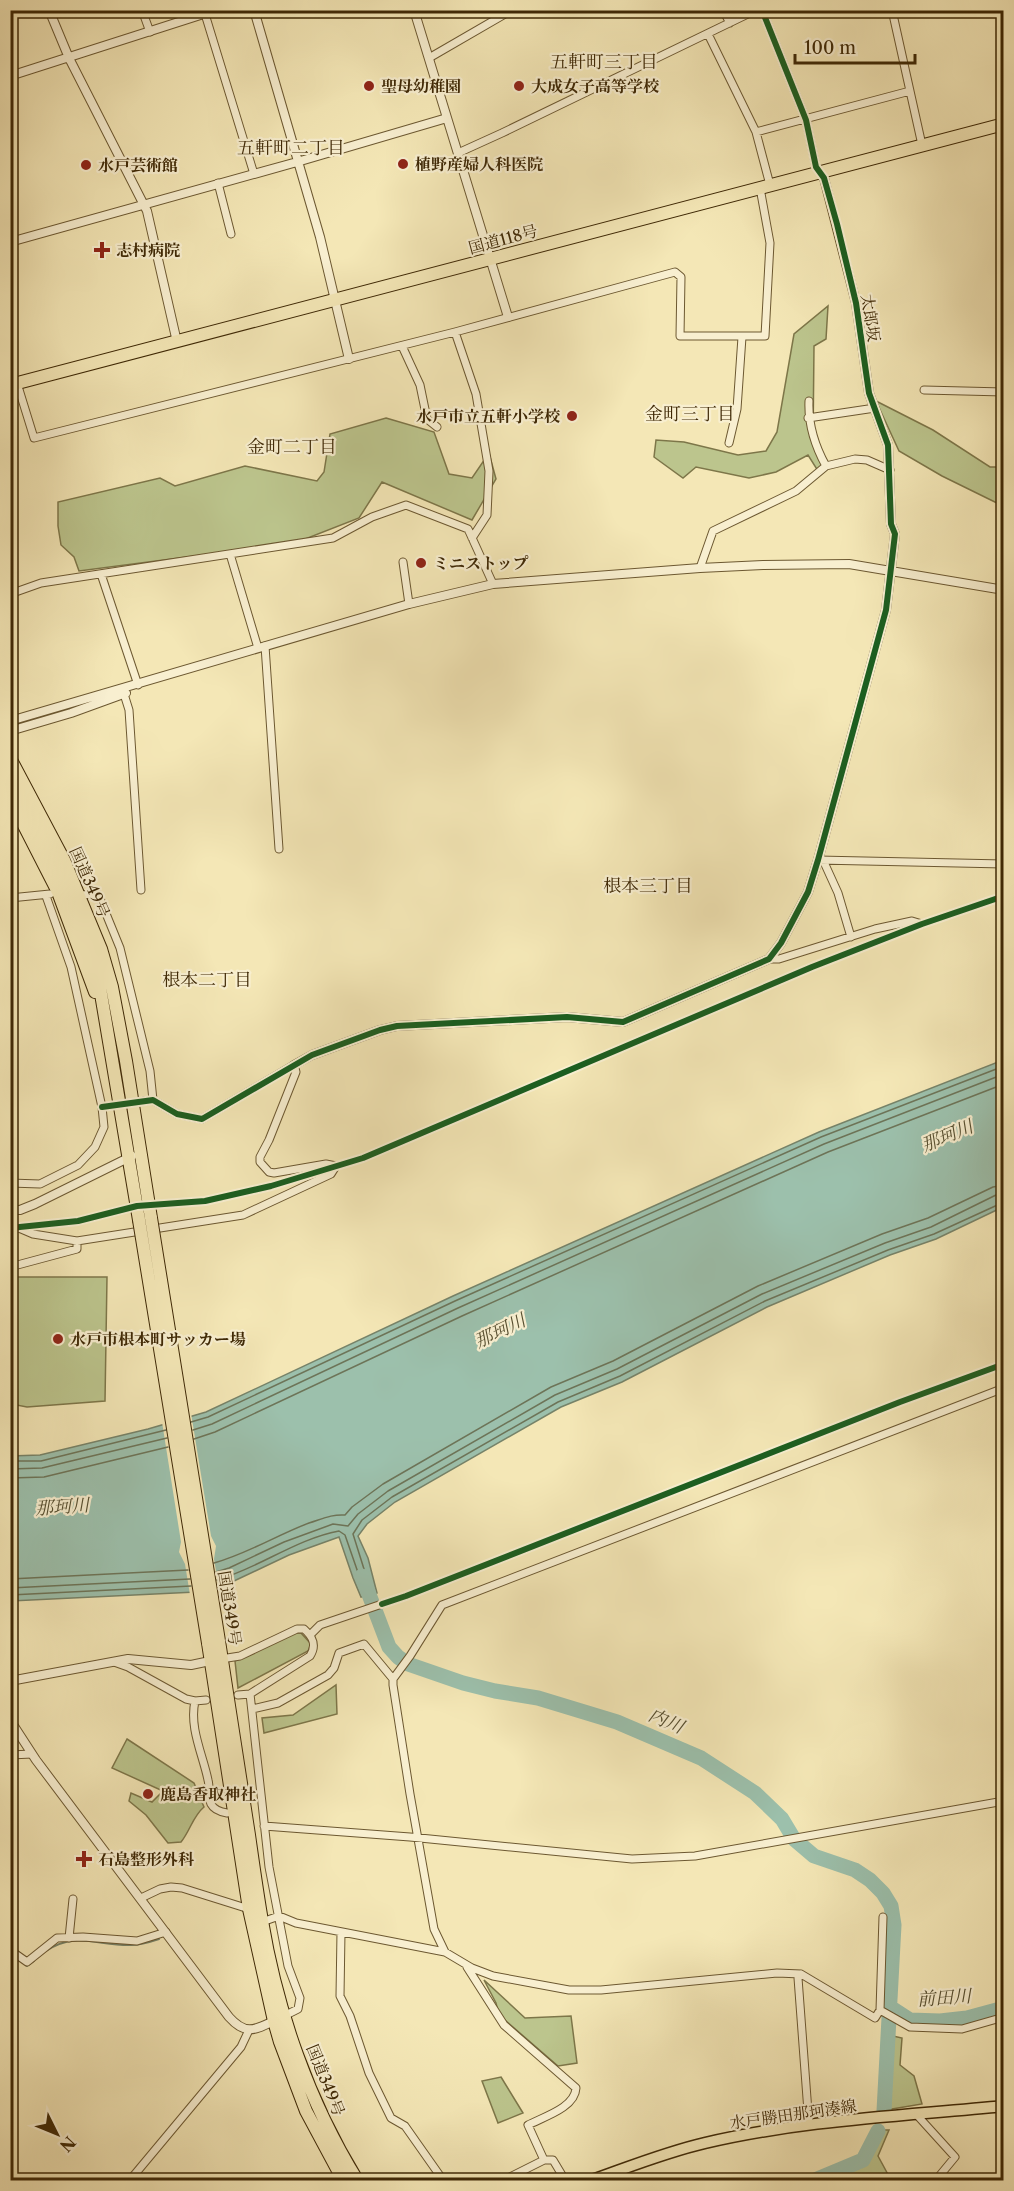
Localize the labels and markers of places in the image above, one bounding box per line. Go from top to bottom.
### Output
place label: 聖母幼稚園 [381,76,461,96]
place label: 大成女子高等学校 [531,76,660,96]
marker: 聖母幼稚園 [362,79,376,93]
marker: 大成女子高等学校 [512,79,526,93]
place label: 植野産婦人科医院 [415,154,543,174]
place label: 水戸芸術館 [98,155,178,175]
marker: 植野産婦人科医院 [396,157,410,171]
marker: 水戸芸術館 [79,158,93,172]
place label: 志村病院 [116,240,180,260]
marker: 志村病院 [93,241,111,259]
place label: 水戸市立五軒小学校 [416,406,561,426]
marker: 水戸市立五軒小学校 [565,409,579,423]
place label: ミニストップ [433,553,529,573]
marker: ミニストップ [414,556,428,570]
place label: 水戸市根本町サッカー場 [70,1329,246,1349]
marker: 水戸市根本町サッカー場 [51,1332,65,1346]
place label: 鹿島香取神社 [160,1784,256,1804]
marker: 鹿島香取神社 [141,1787,155,1801]
place label: 石島整形外科 [98,1849,195,1869]
marker: 石島整形外科 [75,1850,93,1868]

